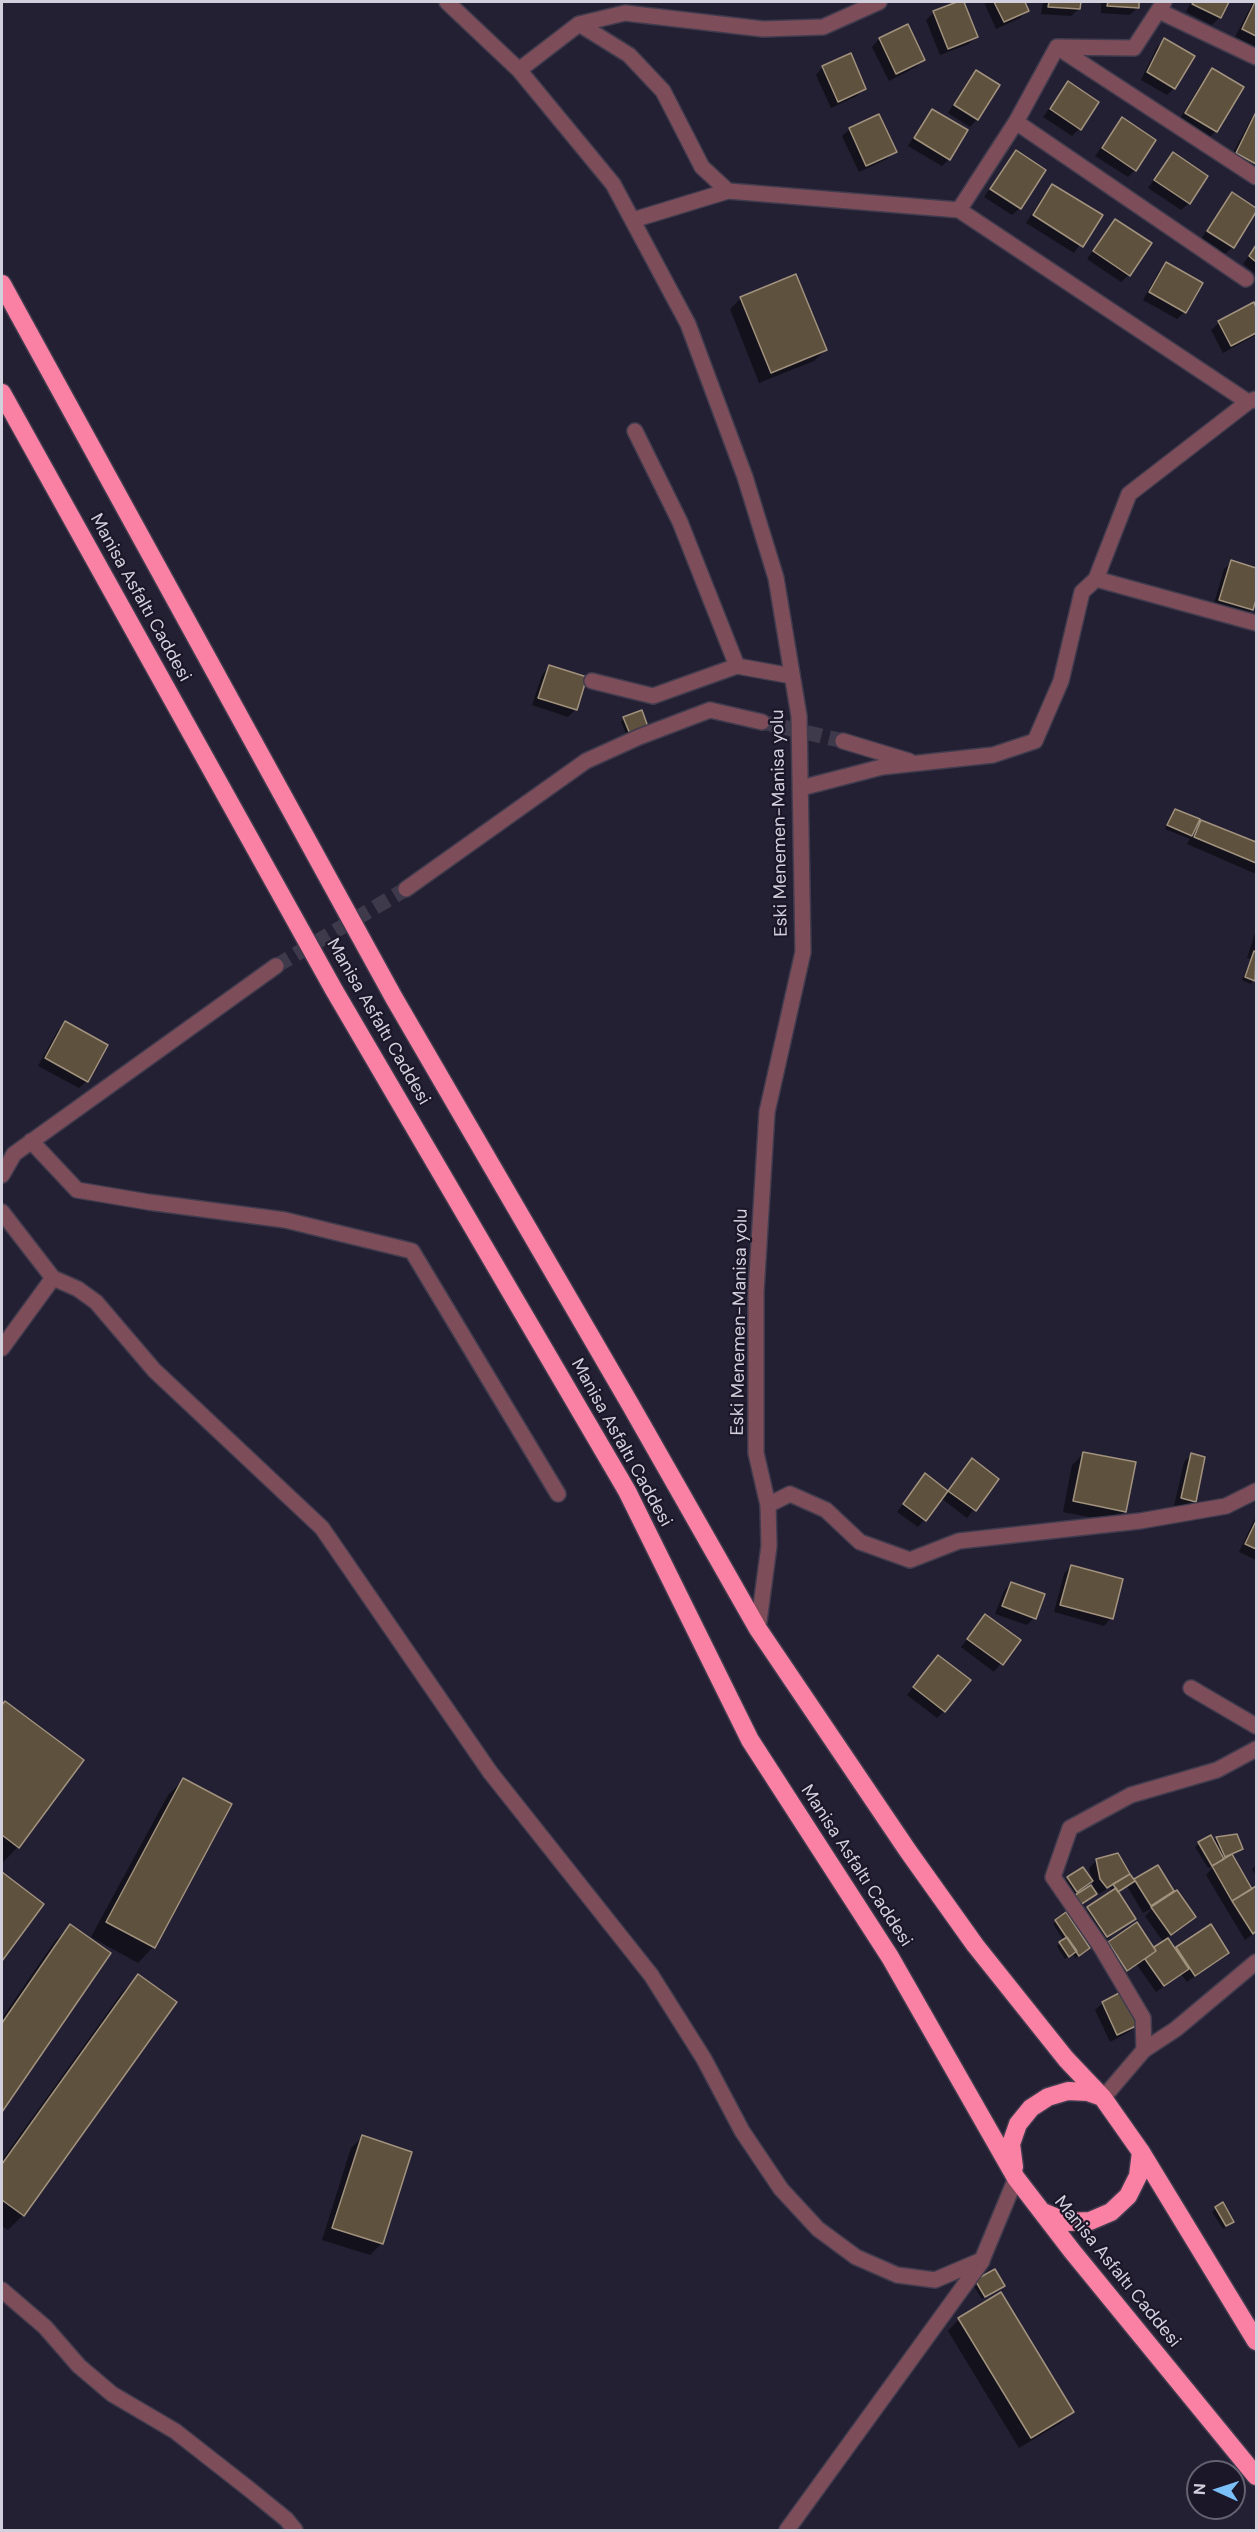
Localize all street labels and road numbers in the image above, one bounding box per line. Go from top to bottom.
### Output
street label: Manisa Asfaltı Caddesi [85,510,195,686]
street label: Eski Menemen-Manisa yolu [767,709,793,937]
street label: Manisa Asfaltı Caddesi [322,935,434,1109]
street label: Eski Menemen-Manisa yolu [727,1208,753,1436]
street label: Manisa Asfaltı Caddesi [566,1355,676,1531]
street label: Manisa Asfaltı Caddesi [796,1781,916,1951]
street label: Manisa Asfaltı Caddesi [1049,2192,1185,2352]

